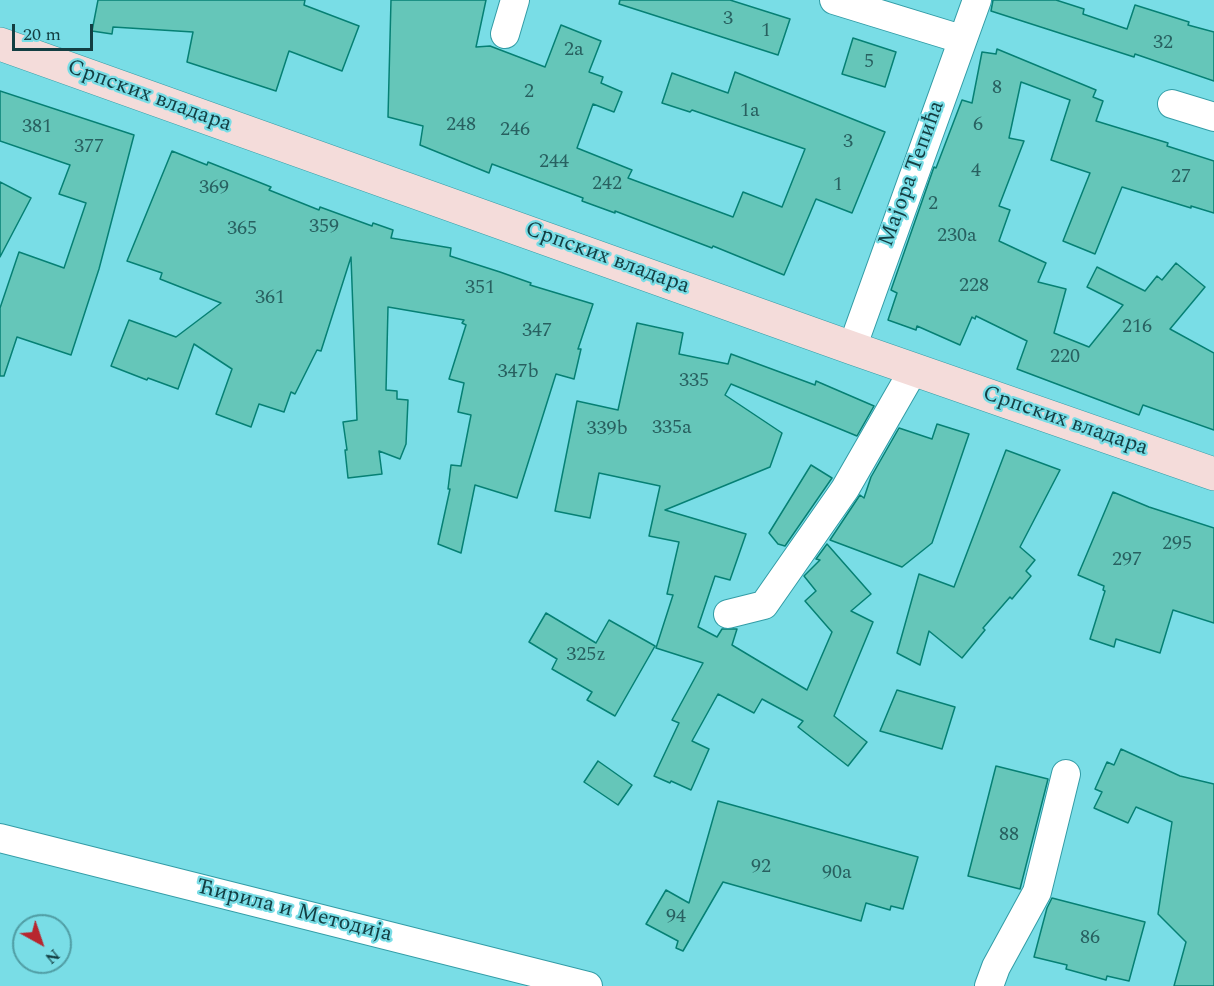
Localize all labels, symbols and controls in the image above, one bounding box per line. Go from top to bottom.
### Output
house number: 3 [723,8,733,32]
scale bar [15,12,96,50]
house number: 1 [761,20,771,44]
text: 20 m [23,21,61,48]
house number: 32 [1153,32,1173,56]
house number: 2a [564,39,584,63]
house number: 5 [864,51,874,75]
street label: Српских владара [63,55,235,139]
house number: 8 [992,77,1002,101]
house number: 2 [524,81,534,105]
street label: Мајора Тепића [874,98,952,250]
house number: 1a [740,100,760,124]
house number: 248 [446,114,476,138]
house number: 6 [973,114,983,138]
house number: 381 [22,116,52,140]
house number: 246 [500,119,530,143]
house number: 3 [843,131,853,155]
house number: 377 [74,136,104,160]
house number: 244 [539,151,569,175]
house number: 4 [971,160,981,184]
house number: 27 [1171,166,1191,190]
house number: 242 [592,173,622,197]
house number: 1 [833,174,843,198]
house number: 369 [199,177,229,201]
house number: 2 [928,193,938,217]
house number: 359 [309,216,339,240]
street label: Српских владара [521,217,693,301]
house number: 365 [227,218,257,242]
house number: 230a [937,225,977,249]
house number: 228 [959,275,989,299]
house number: 351 [465,277,495,301]
house number: 361 [255,287,285,311]
house number: 216 [1122,316,1152,340]
house number: 347 [522,320,552,344]
house number: 220 [1050,346,1080,370]
house number: 347b [497,361,539,385]
house number: 335 [679,370,709,394]
street label: Српских владара [979,381,1151,463]
house number: 335a [652,417,692,441]
house number: 339b [586,418,628,442]
house number: 295 [1162,533,1192,557]
house number: 297 [1112,549,1142,573]
house number: 325z [566,644,606,668]
house number: 88 [999,824,1019,848]
house number: 92 [751,856,771,880]
house number: 90a [822,862,852,886]
street label: Ћирила и Методија [193,875,395,949]
house number: 94 [666,906,686,930]
north arrow [12,914,72,974]
house number: 86 [1080,927,1100,951]
text: N [40,943,65,970]

